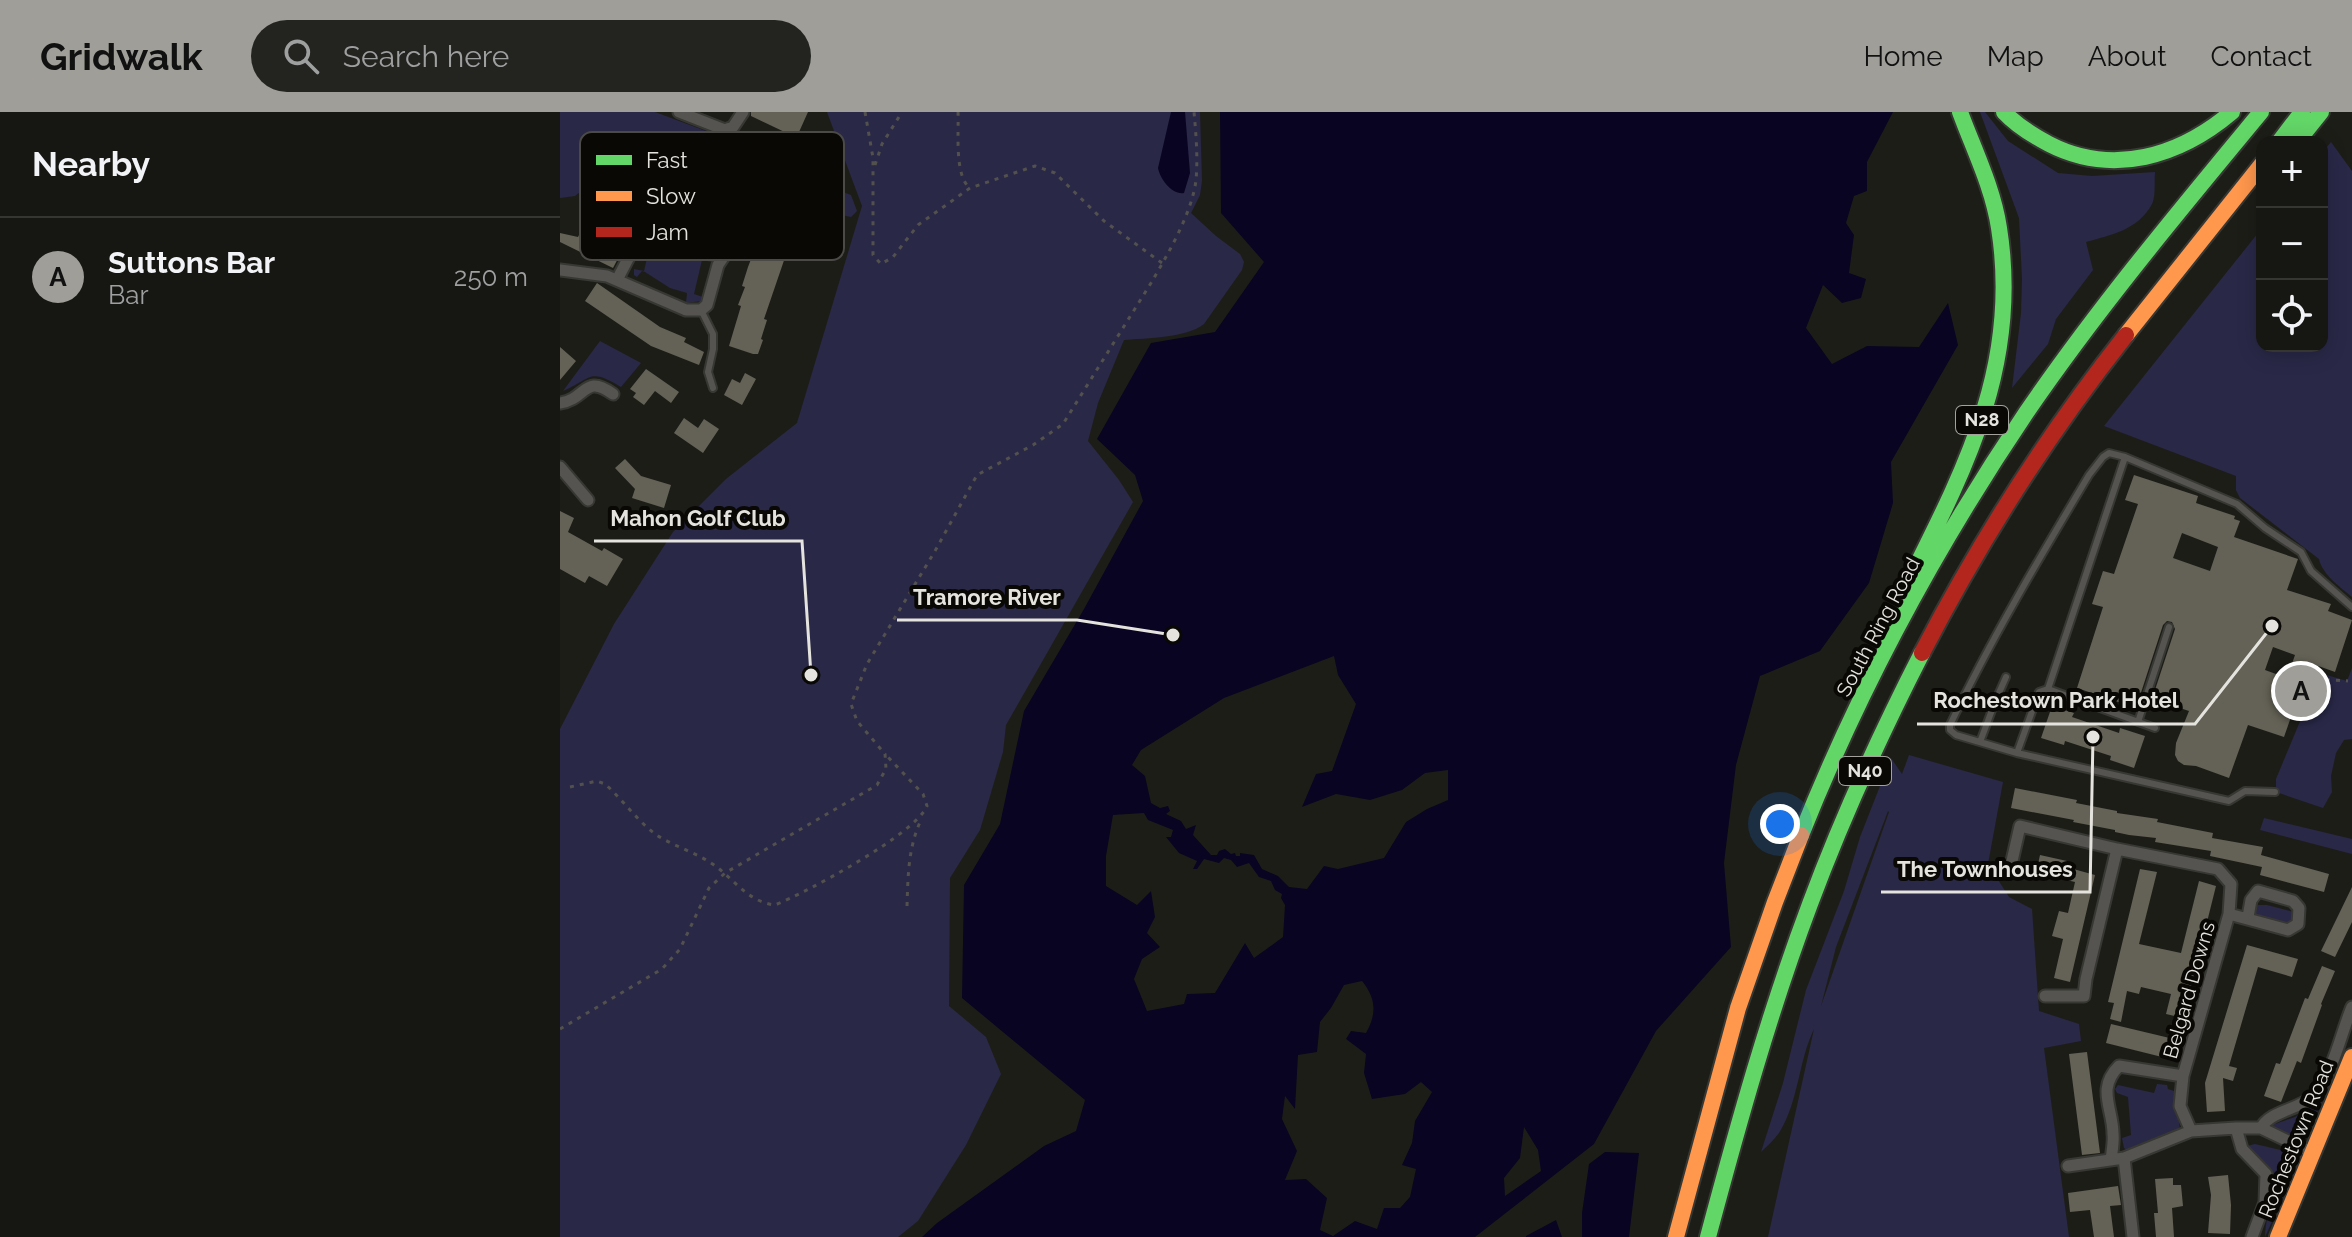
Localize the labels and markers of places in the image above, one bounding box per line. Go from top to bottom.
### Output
callout: Mahon Golf Club [594,495,802,541]
callout: Tramore River [897,574,1077,620]
pin: A [2275,661,2327,721]
callout: Rochestown Park Hotel [1917,678,2195,724]
callout: The Townhouses [1881,846,2090,892]

